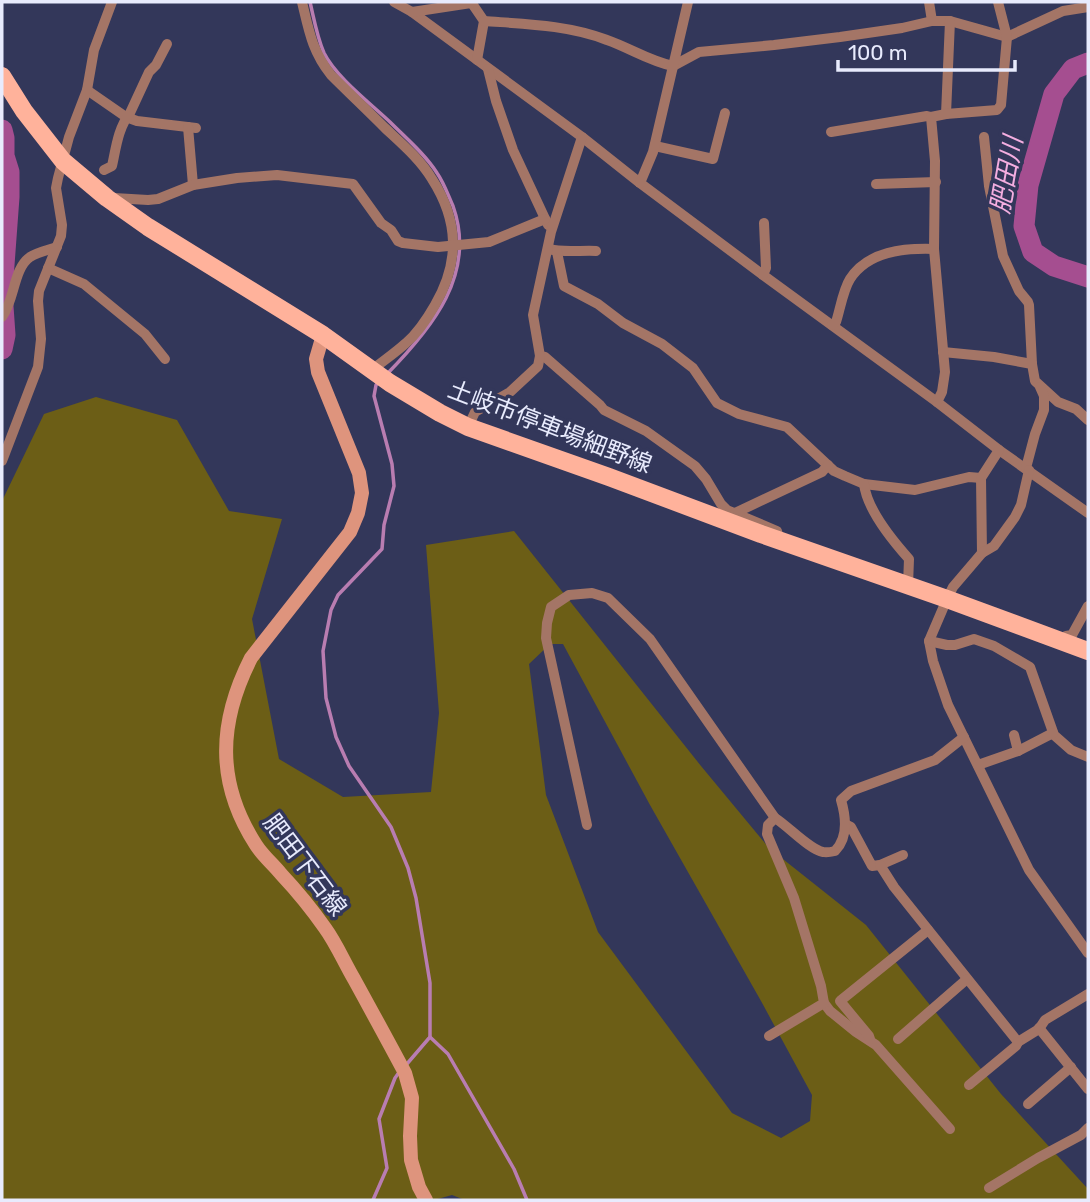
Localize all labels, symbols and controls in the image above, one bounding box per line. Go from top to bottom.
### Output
scale bar [838,28,1015,72]
text: 100 m [848,40,907,65]
water label: 肥田川 [985,131,1030,216]
street label: 土岐市停車場細野線 [444,375,656,479]
street label: 肥田下石線 [258,809,352,921]

